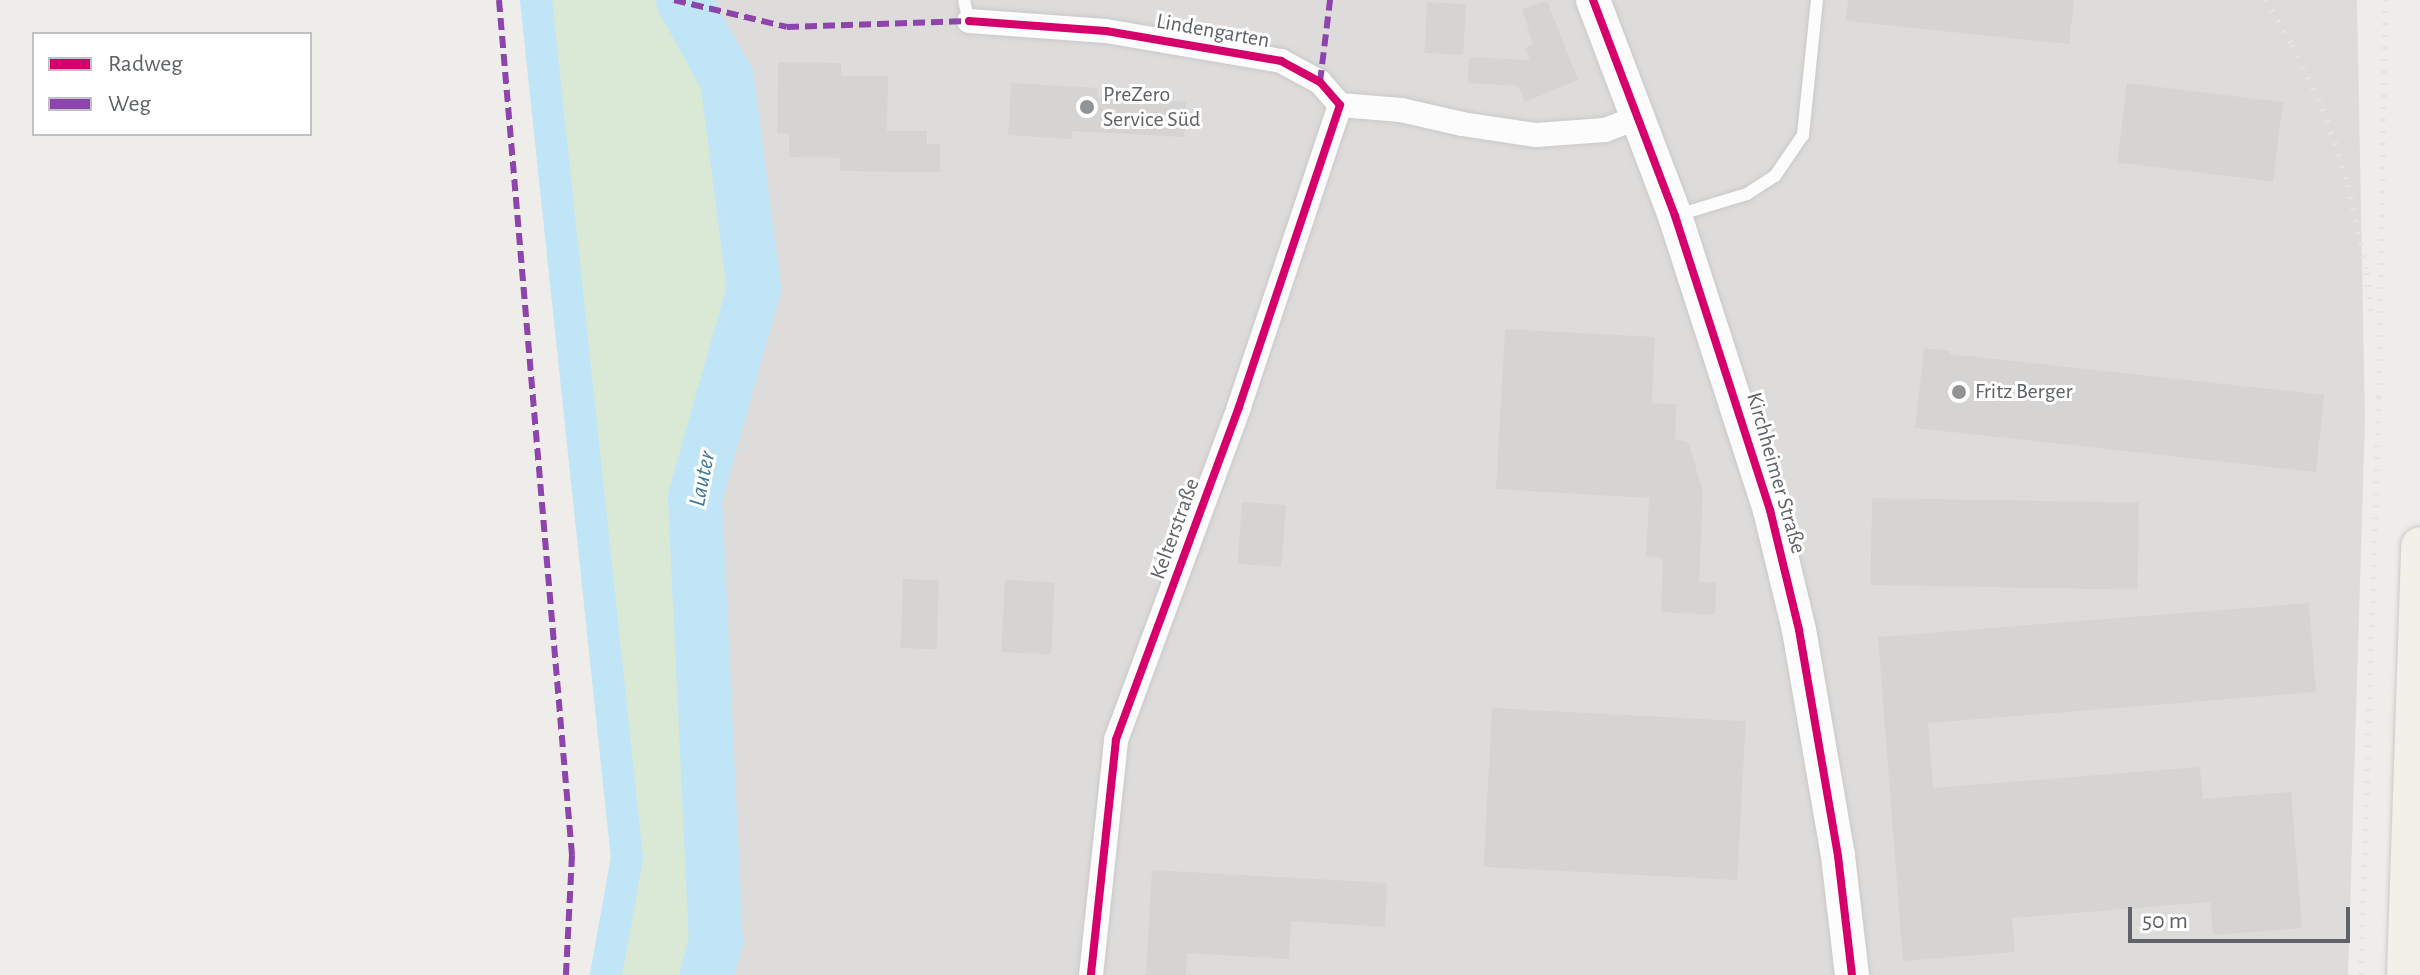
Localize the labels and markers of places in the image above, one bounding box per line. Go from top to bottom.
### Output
place label: PreZero Service Süd [1103,81,1200,132]
marker: PreZero Service Süd [1078,98,1096,116]
place label: Fritz Berger [1975,379,2073,405]
marker: Fritz Berger [1950,383,1968,401]

